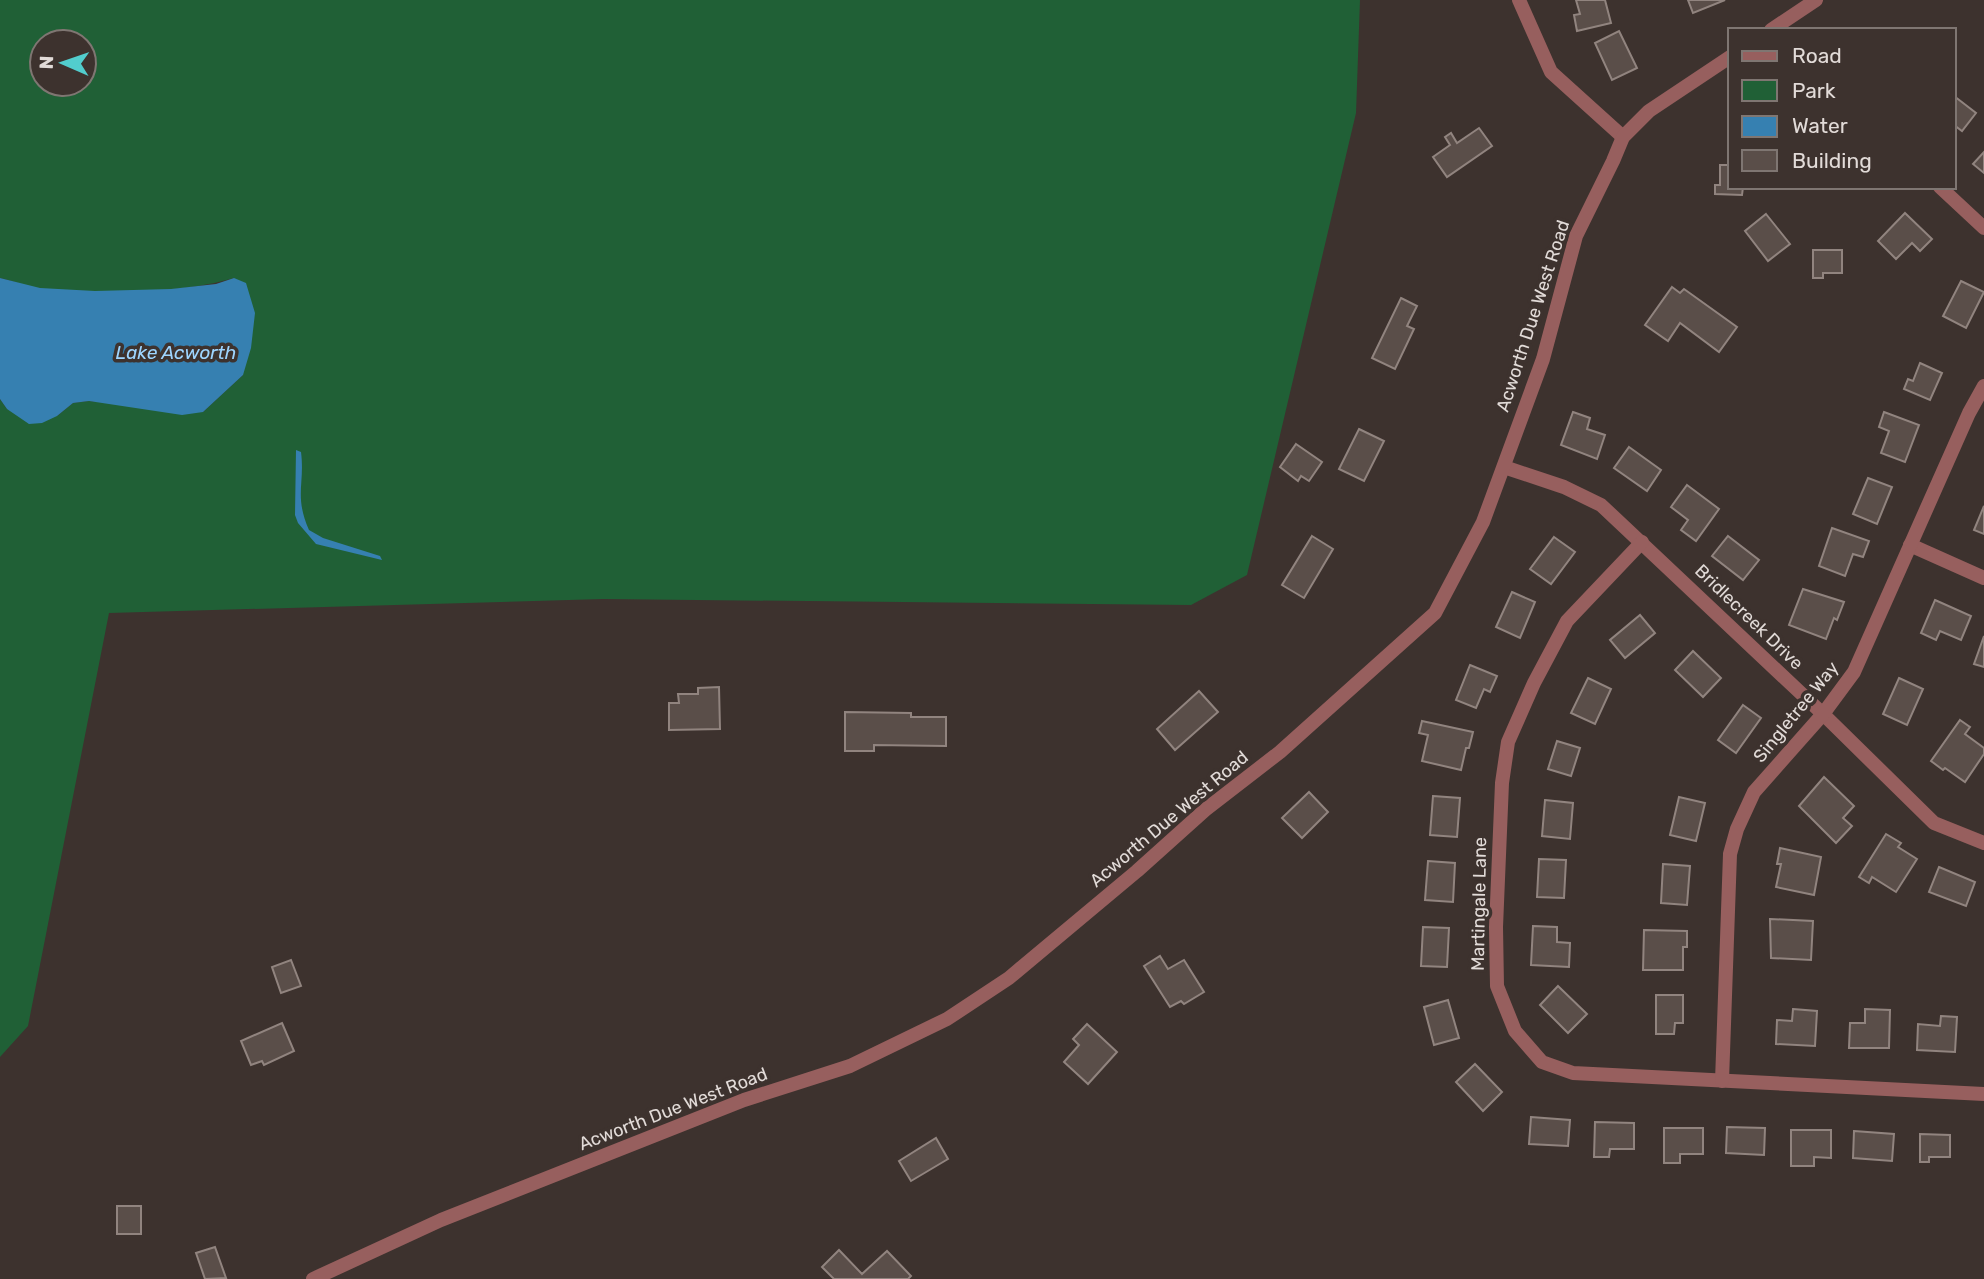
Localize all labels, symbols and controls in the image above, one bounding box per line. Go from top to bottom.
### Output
north arrow [28,28,98,98]
legend [1728,28,1956,189]
text: Road [1792,43,1842,68]
text: N [35,55,58,70]
text: Park [1792,78,1836,103]
text: Water [1792,113,1848,138]
text: Building [1792,148,1872,173]
street label: Acworth Due West Road [1492,217,1574,415]
water label: Lake Acworth [116,341,236,364]
street label: Bridlecreek Drive [1690,560,1808,674]
street label: Singletree Way [1749,657,1843,767]
street label: Acworth Due West Road [1085,746,1253,892]
street label: Martingale Lane [1467,837,1491,971]
street label: Acworth Due West Road [576,1063,770,1155]

